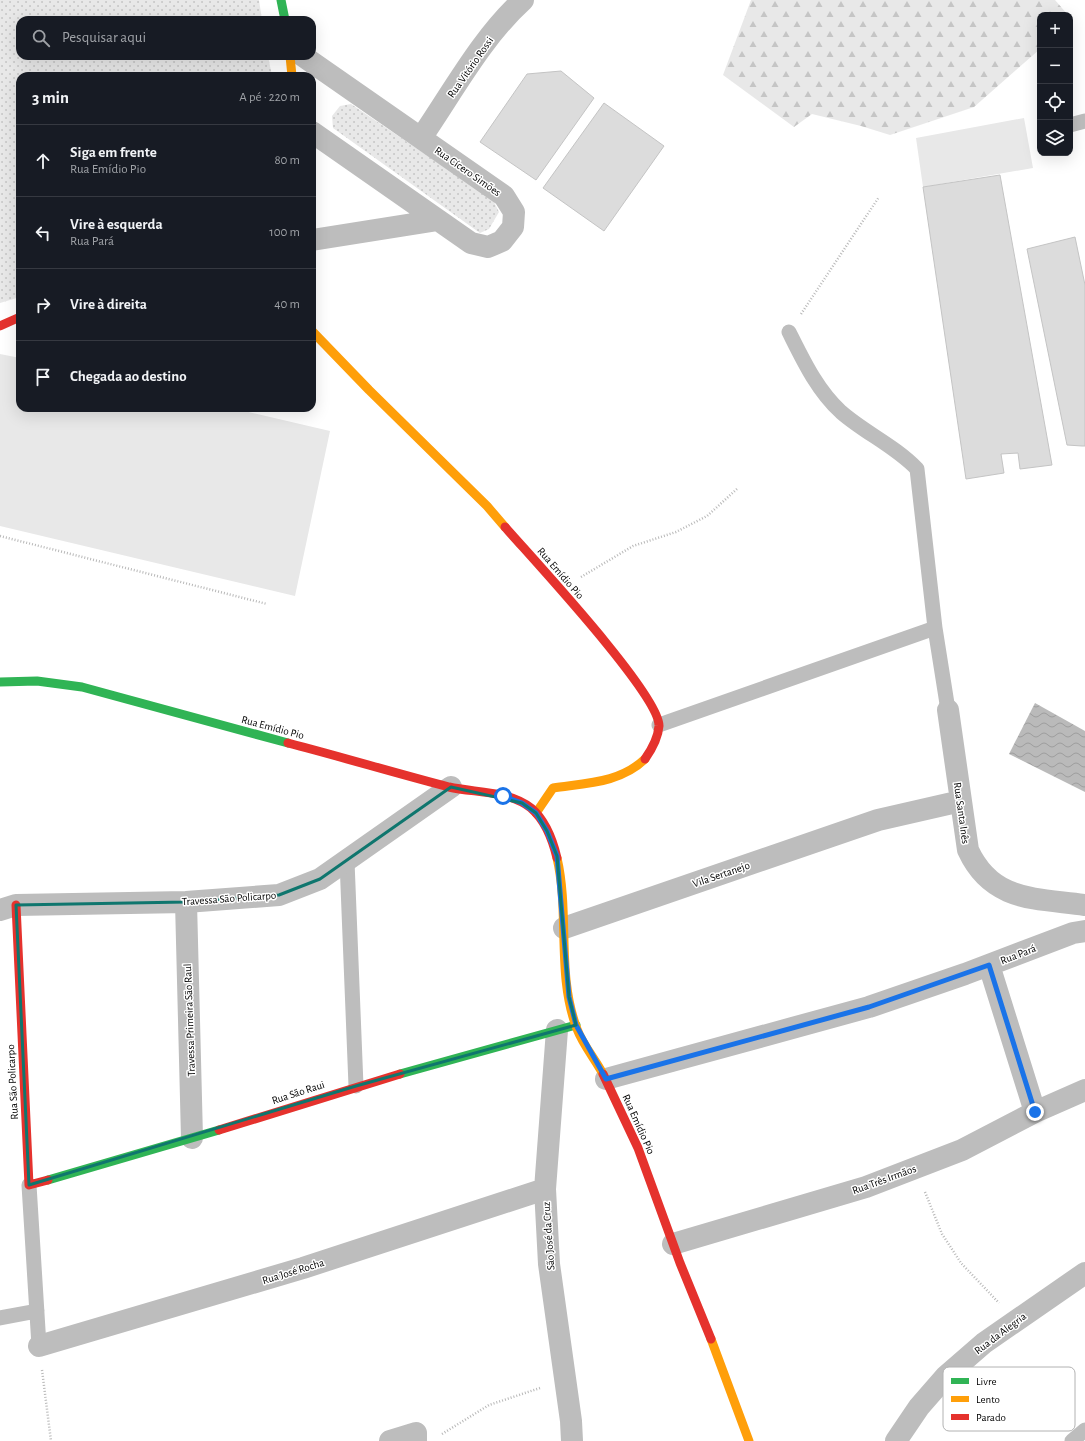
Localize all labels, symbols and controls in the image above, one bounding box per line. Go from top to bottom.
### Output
map controls [1037,12,1073,156]
button: + [1037,12,1073,48]
search box [16,16,316,60]
icon: search [30,27,52,49]
text: Pesquisar aqui [62,30,146,45]
street label: Rua Vitório Rossi [445,35,495,100]
button: − [1037,48,1073,84]
button: locate [1037,84,1073,120]
text: 3 min [32,89,69,106]
text: A pé · 220 m [239,91,300,104]
button: layers [1037,120,1073,156]
text: Siga em frente [70,145,157,160]
street label: Rua Cícero Simões [433,145,503,198]
icon: ahead [32,150,54,172]
text: 80 m [274,154,300,167]
text: Rua Emídio Pio [70,163,146,176]
text: Vire à esquerda [70,217,163,232]
icon: left [32,222,54,244]
text: 100 m [269,226,300,239]
text: Rua Pará [70,235,114,248]
icon: right [32,294,54,316]
text: Vire à direita [70,297,147,312]
text: 40 m [274,298,300,311]
icon: arrive [32,366,54,388]
text: Chegada ao destino [70,369,187,384]
street label: Rua Emídio Pio [535,545,586,601]
street label: Rua Emídio Pio [240,714,305,741]
street label: Rua Santa Inês [952,782,971,845]
route start [494,787,512,805]
street label: Vila Sertanejo [691,860,751,889]
street label: Travessa São Policarpo [181,890,277,907]
street label: Rua Pará [999,943,1038,966]
street label: Travessa Primeira São Raul [182,963,197,1077]
street label: Rua São Policarpo [5,1044,20,1120]
street label: Rua São Raui [270,1079,326,1106]
street label: Rua Emídio Pio [620,1093,657,1156]
route end [1026,1103,1044,1121]
street label: Rua Três Irmãos [851,1163,918,1196]
street label: São José da Cruz [541,1201,556,1271]
street label: Rua José Rocha [261,1257,325,1286]
street label: Rua da Alegria [972,1310,1028,1356]
legend [943,1367,1075,1431]
text: Livre [976,1376,997,1387]
text: Lento [976,1394,1000,1405]
text: Parado [976,1412,1006,1423]

